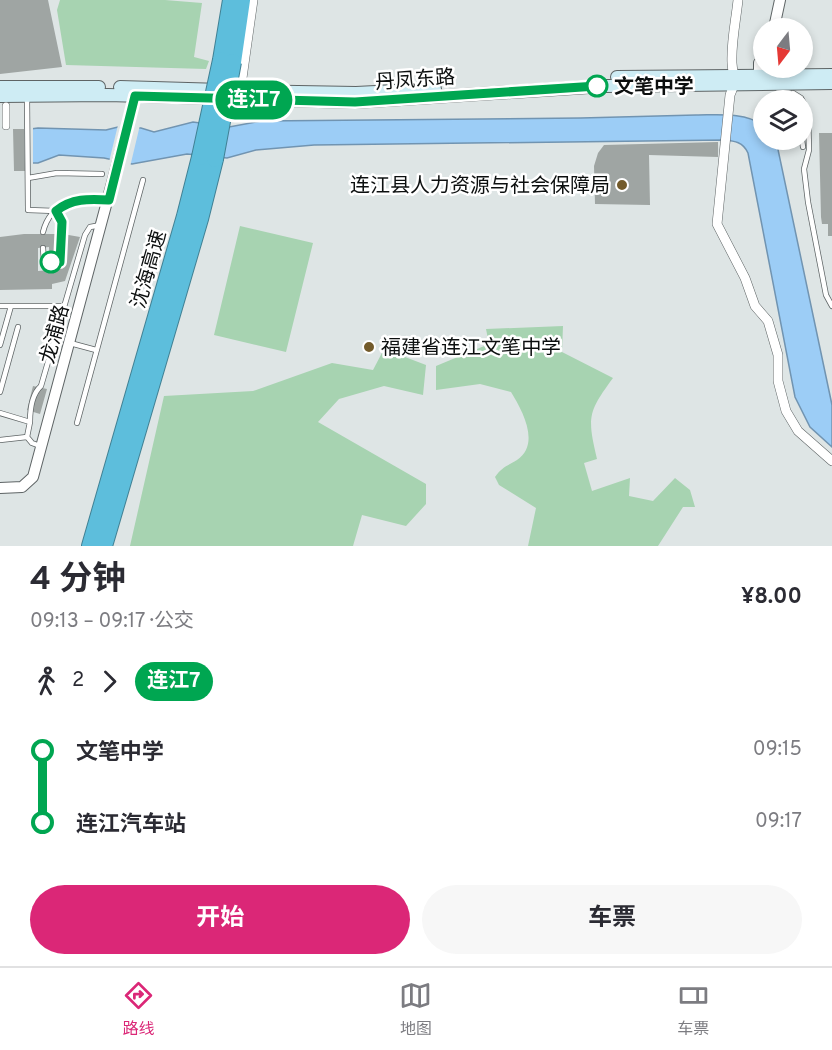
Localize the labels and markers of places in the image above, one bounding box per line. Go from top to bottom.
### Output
marker: 文笔中学 [586,75,608,97]
place label: 文笔中学 [614,75,694,101]
place label: 连江县人力资源与社会保障局 [350,174,610,200]
marker: 连江县人力资源与社会保障局 [615,178,629,192]
unlabelled marker [40,251,62,273]
place label: 福建省连江文笔中学 [381,336,561,362]
marker: 福建省连江文笔中学 [362,340,376,354]

